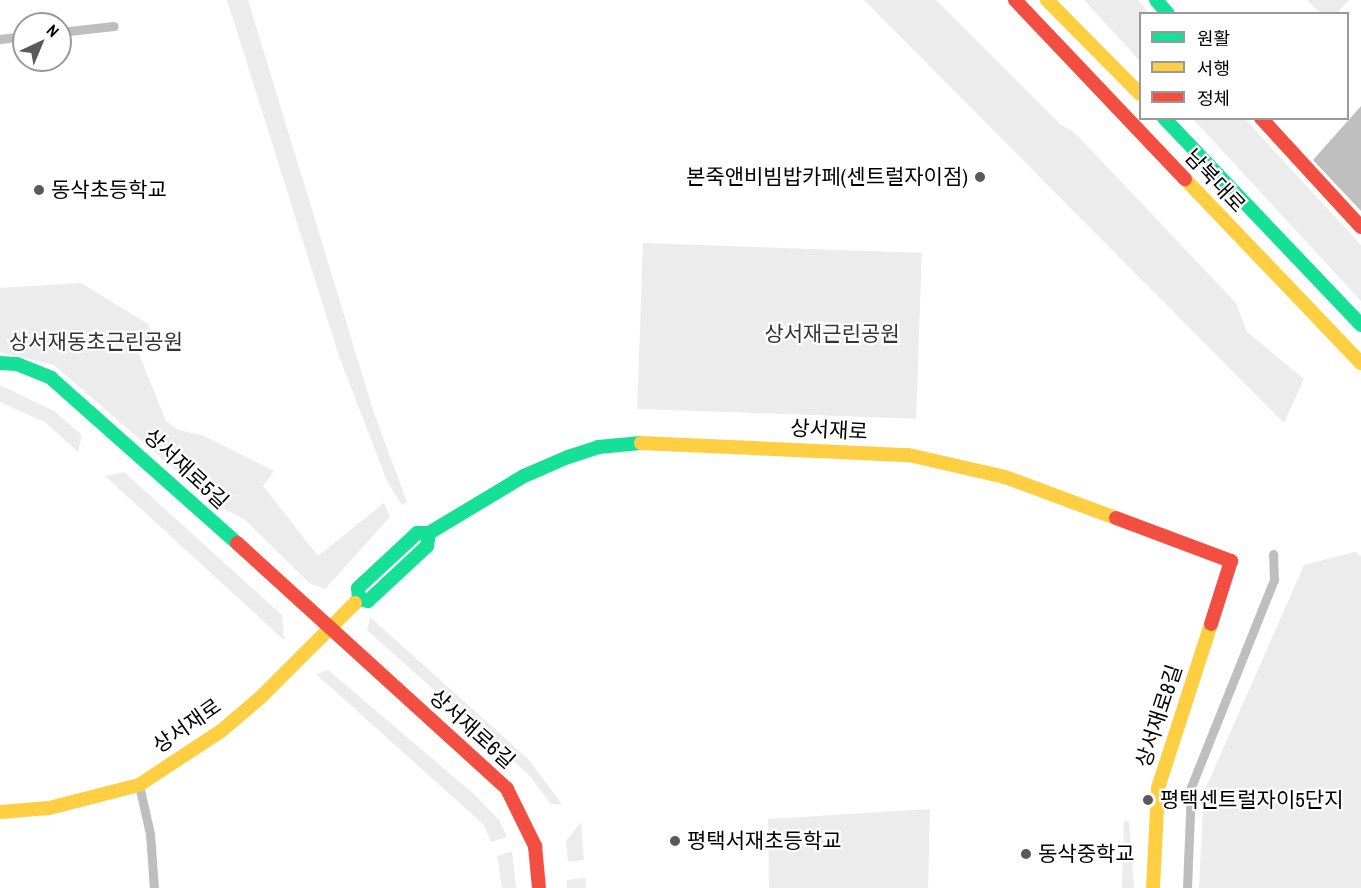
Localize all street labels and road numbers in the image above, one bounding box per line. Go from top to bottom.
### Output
street label: 남북대로 [1179,144,1251,218]
street label: 상서재로 [790,415,868,445]
street label: 상서재로5길 [139,424,233,514]
street label: 상서재로8길 [1131,662,1187,770]
street label: 상서재로6길 [424,684,520,774]
street label: 상서재로 [148,694,226,758]

